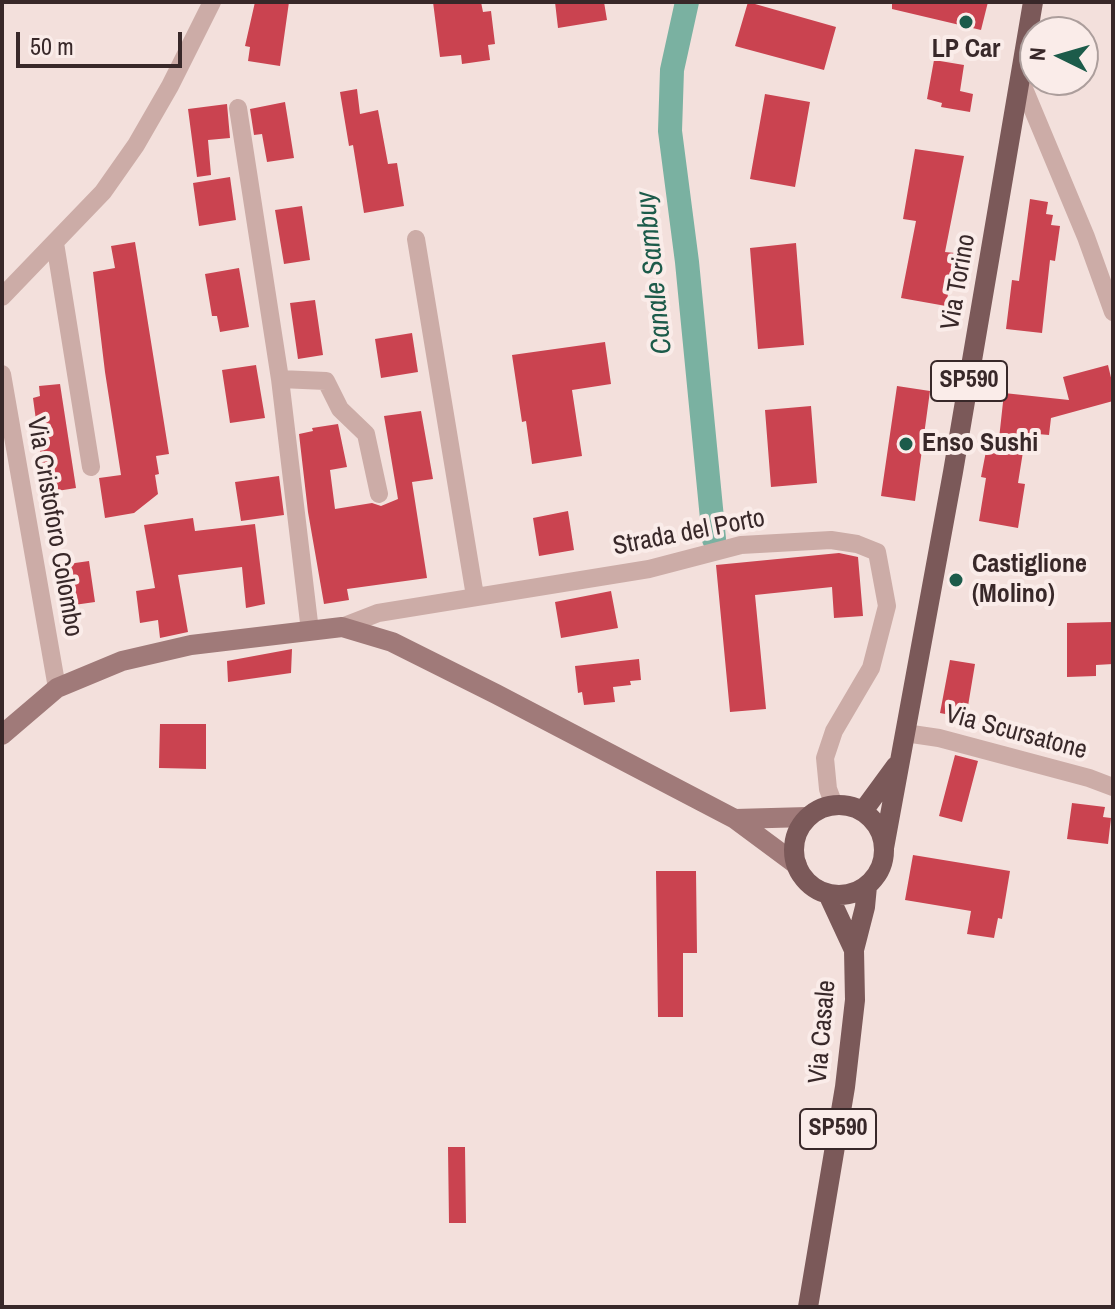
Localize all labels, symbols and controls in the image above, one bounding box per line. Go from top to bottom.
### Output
marker: LP Car [957,13,975,31]
scale bar [20,16,186,66]
north arrow [1019,16,1099,96]
text: 50 m [30,30,74,62]
place label: LP Car [932,34,1000,66]
text: N [1022,46,1053,62]
water label: Canale Sambuy [630,190,680,356]
street label: Via Torino [935,232,983,332]
road number: SP590 [931,361,1007,401]
street label: Via Cristoforo Colombo [19,415,89,639]
place label: Enso Sushi [922,428,1038,460]
marker: Enso Sushi [897,435,915,453]
street label: Strada del Porto [610,503,768,563]
place label: Castiglione (Molino) [972,549,1087,610]
marker: Castiglione (Molino) [947,571,965,589]
street label: Via Scursatone [942,699,1090,767]
street label: Via Casale [803,979,843,1085]
road number: SP590 [800,1109,876,1149]

